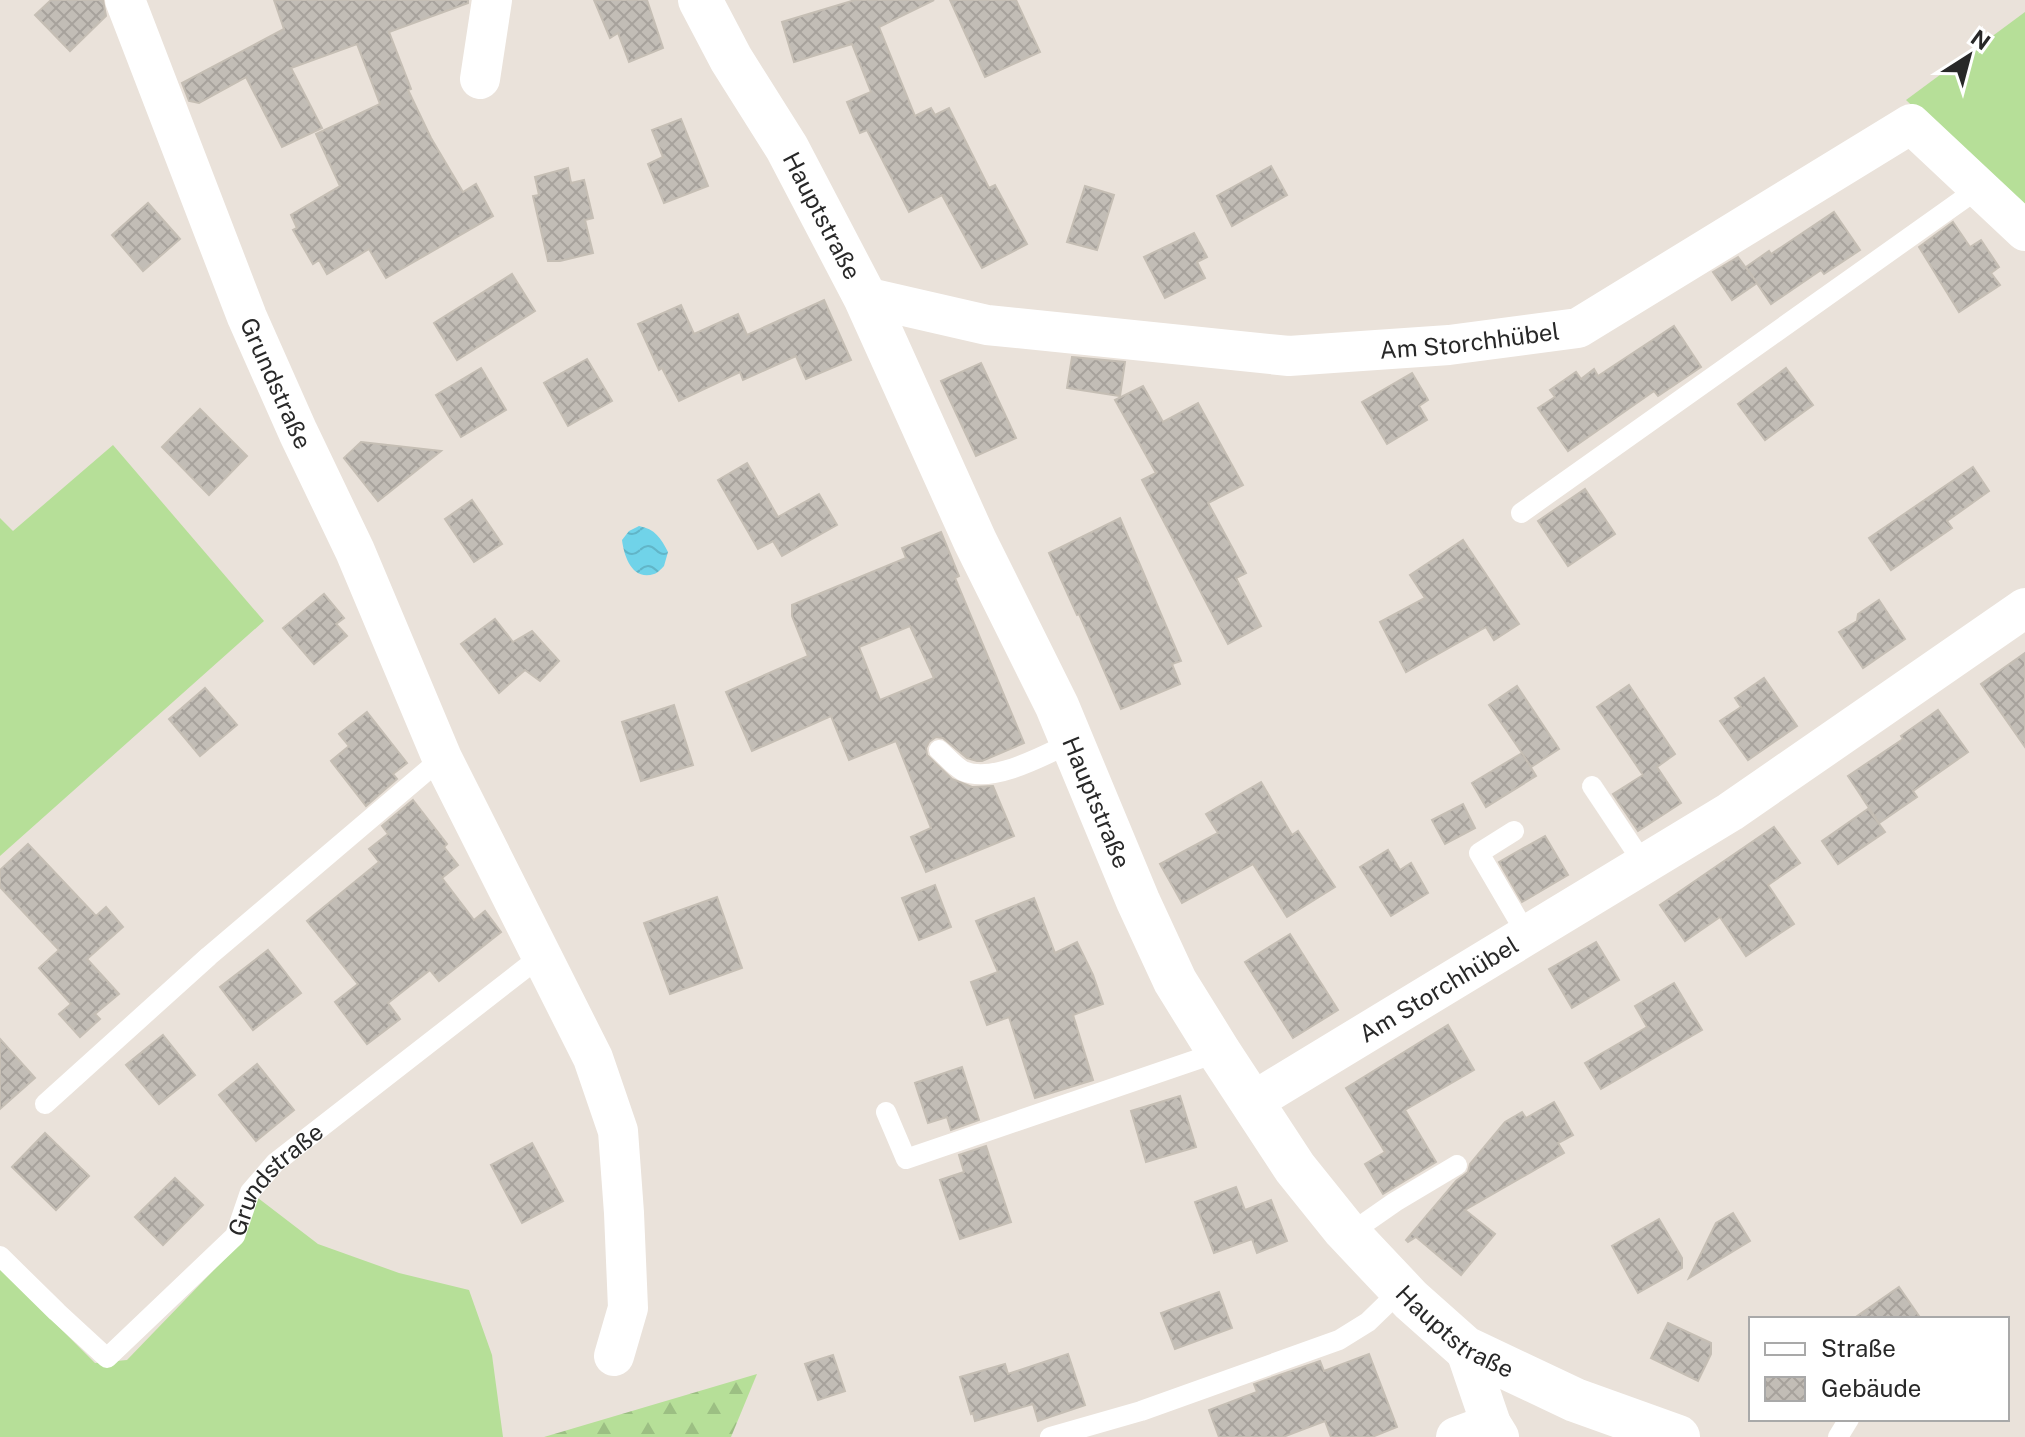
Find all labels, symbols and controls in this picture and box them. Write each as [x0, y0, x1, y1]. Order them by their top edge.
north arrow [1929, 16, 2009, 96]
text: N [1966, 24, 1995, 55]
street label: Hauptstraße [777, 147, 867, 284]
street label: Grundstraße [235, 313, 318, 453]
street label: Am Storchhübel [1379, 317, 1561, 364]
street label: Hauptstraße [1057, 732, 1137, 872]
street label: Am Storchhübel [1354, 930, 1523, 1048]
street label: Grundstraße [222, 1117, 328, 1239]
street label: Hauptstraße [1390, 1279, 1518, 1383]
legend [1749, 1317, 2009, 1421]
text: Straße [1821, 1334, 1896, 1362]
text: Gebäude [1821, 1374, 1921, 1402]

